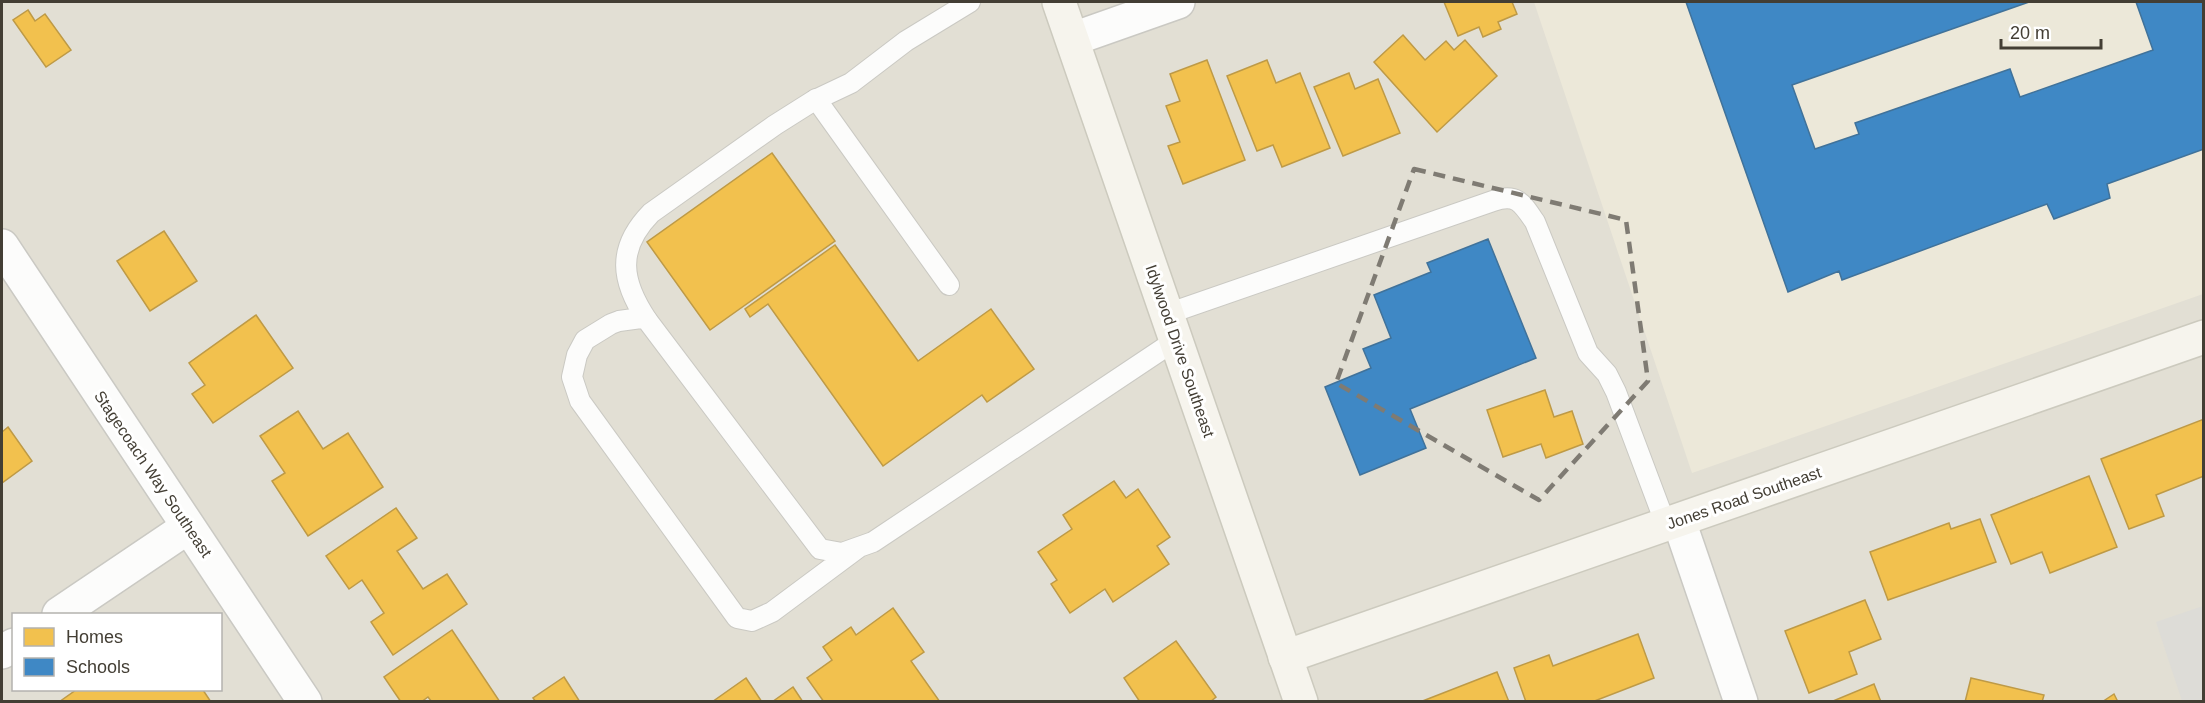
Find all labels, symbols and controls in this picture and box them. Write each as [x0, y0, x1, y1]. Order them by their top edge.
scale bar [2001, 12, 2102, 50]
text: 20 m [2010, 23, 2050, 43]
street label: Idylwood Drive Southeast [1142, 262, 1218, 440]
street label: Stagecoach Way Southeast [91, 388, 215, 561]
street label: Jones Road Southeast [1665, 463, 1824, 532]
legend [12, 613, 222, 691]
text: Homes [66, 627, 123, 647]
text: Schools [66, 657, 130, 677]

